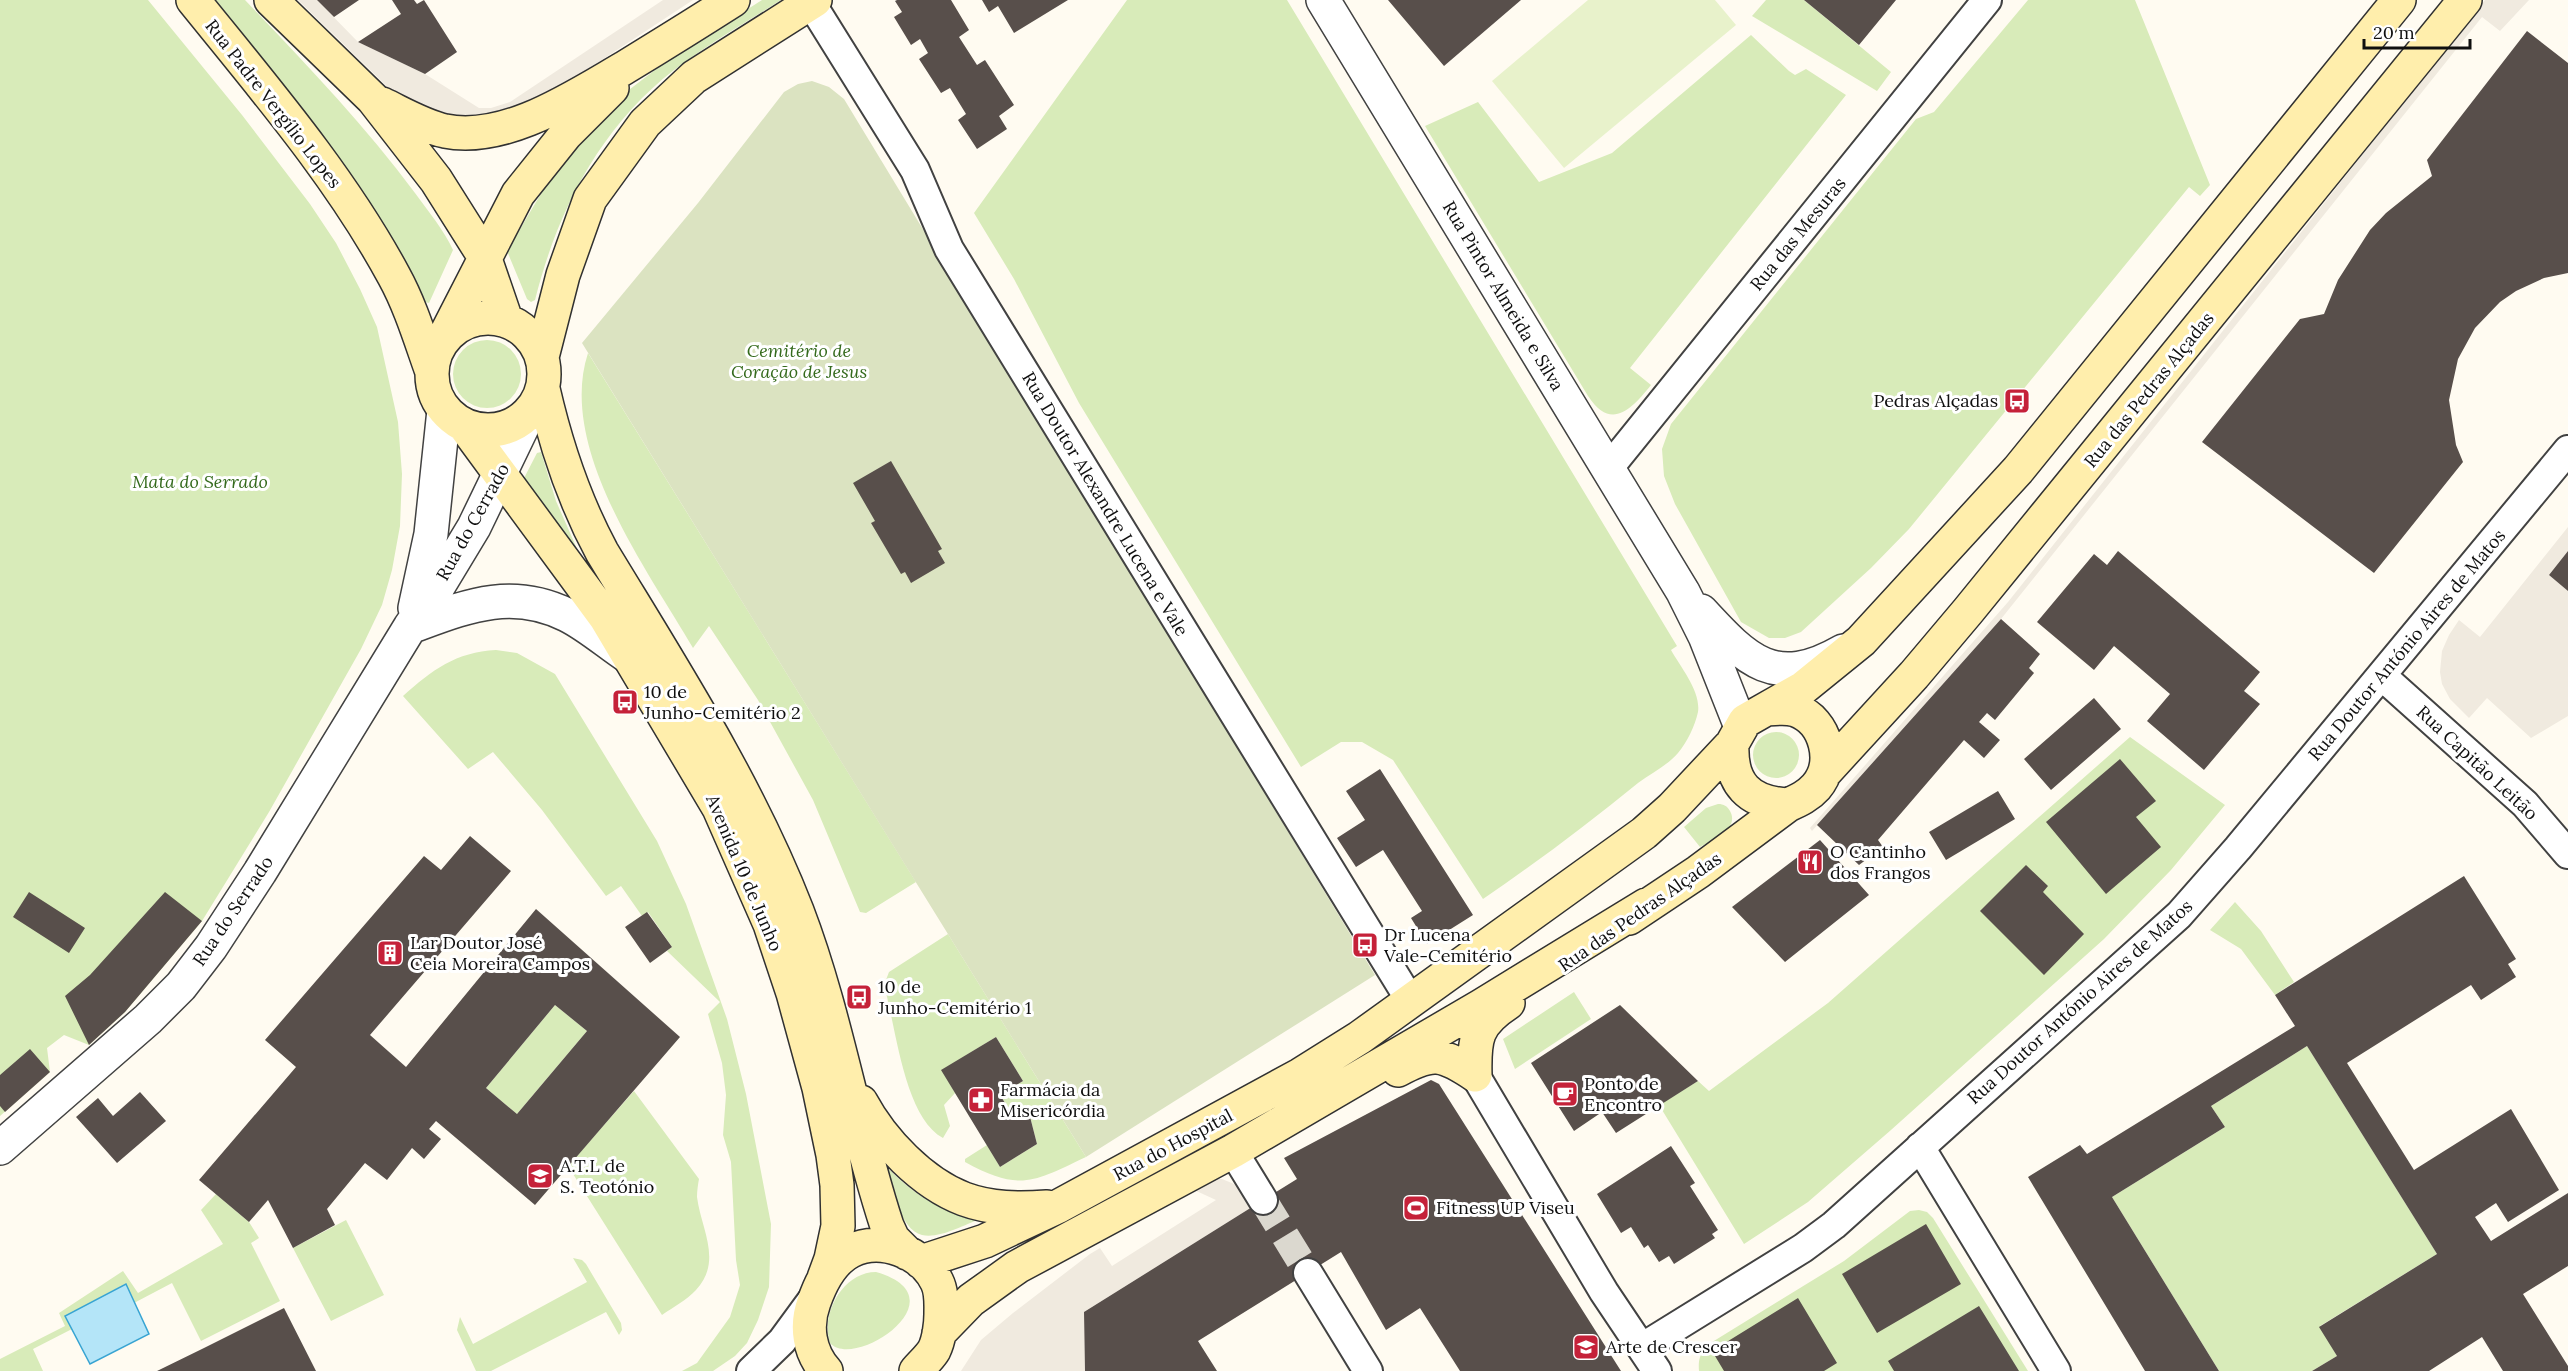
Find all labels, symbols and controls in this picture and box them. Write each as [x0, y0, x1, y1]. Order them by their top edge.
scale bar [2364, 12, 2470, 50]
street label: Rua Padre Vergílio Lopes [200, 15, 346, 193]
text: 20 m [2373, 21, 2415, 44]
street label: Rua das Mesuras [1745, 172, 1851, 295]
street label: Rua Pintor Almeida e Silva [1438, 197, 1569, 395]
street label: Rua das Pedras Alçadas [2079, 307, 2219, 472]
park label: Cemitério de Coração de Jesus [731, 339, 867, 383]
street label: Rua Doutor Alexandre Lucena e Vale [1017, 367, 1194, 640]
bus stop icon: Pedras Alçadas [2002, 386, 2032, 416]
place label: Pedras Alçadas [1873, 389, 1998, 412]
street label: Rua do Cerrado [431, 459, 514, 584]
park label: Mata do Serrado [132, 470, 268, 493]
street label: Rua Doutor António Aires de Matos [2303, 524, 2510, 765]
place label: 10 de Junho-Cemitério 2 [643, 680, 801, 724]
bus stop icon: 10 de Junho-Cemitério 2 [610, 687, 640, 717]
street label: Rua Capitão Leitão [2412, 700, 2543, 825]
street label: Avenida 10 de Junho [701, 790, 788, 955]
place label: O Cantinho dos Frangos [1830, 840, 1931, 884]
street label: Rua das Pedras Alçadas [1554, 847, 1726, 977]
restaurant icon: O Cantinho dos Frangos [1795, 847, 1825, 877]
street label: Rua do Serrado [187, 851, 278, 970]
street label: Rua Doutor António Aires de Matos [1962, 894, 2197, 1109]
place label: Dr Lucena Vale-Cemitério [1383, 923, 1512, 967]
bus stop icon: Dr Lucena Vale-Cemitério [1350, 930, 1380, 960]
place label: Lar Doutor José Ceia Moreira Campos [410, 931, 590, 975]
building icon: Lar Doutor José Ceia Moreira Campos [375, 938, 405, 968]
place label: 10 de Junho-Cemitério 1 [877, 975, 1032, 1019]
bus stop icon: 10 de Junho-Cemitério 1 [844, 982, 874, 1012]
place label: Ponto de Encontro [1584, 1072, 1662, 1116]
place label: Farmácia da Misericórdia [1000, 1078, 1105, 1122]
cafe icon: Ponto de Encontro [1550, 1079, 1580, 1109]
pharmacy icon: Farmácia da Misericórdia [966, 1085, 996, 1115]
street label: Rua do Hospital [1109, 1103, 1236, 1186]
place label: A.T.L de S. Teotónio [559, 1154, 654, 1198]
school or university icon: A.T.L de S. Teotónio [525, 1161, 555, 1191]
sports icon: Fitness UP Viseu [1401, 1193, 1431, 1223]
place label: Fitness UP Viseu [1436, 1196, 1575, 1219]
school or university icon: Arte de Crescer [1571, 1332, 1601, 1362]
place label: Arte de Crescer [1605, 1335, 1737, 1358]

